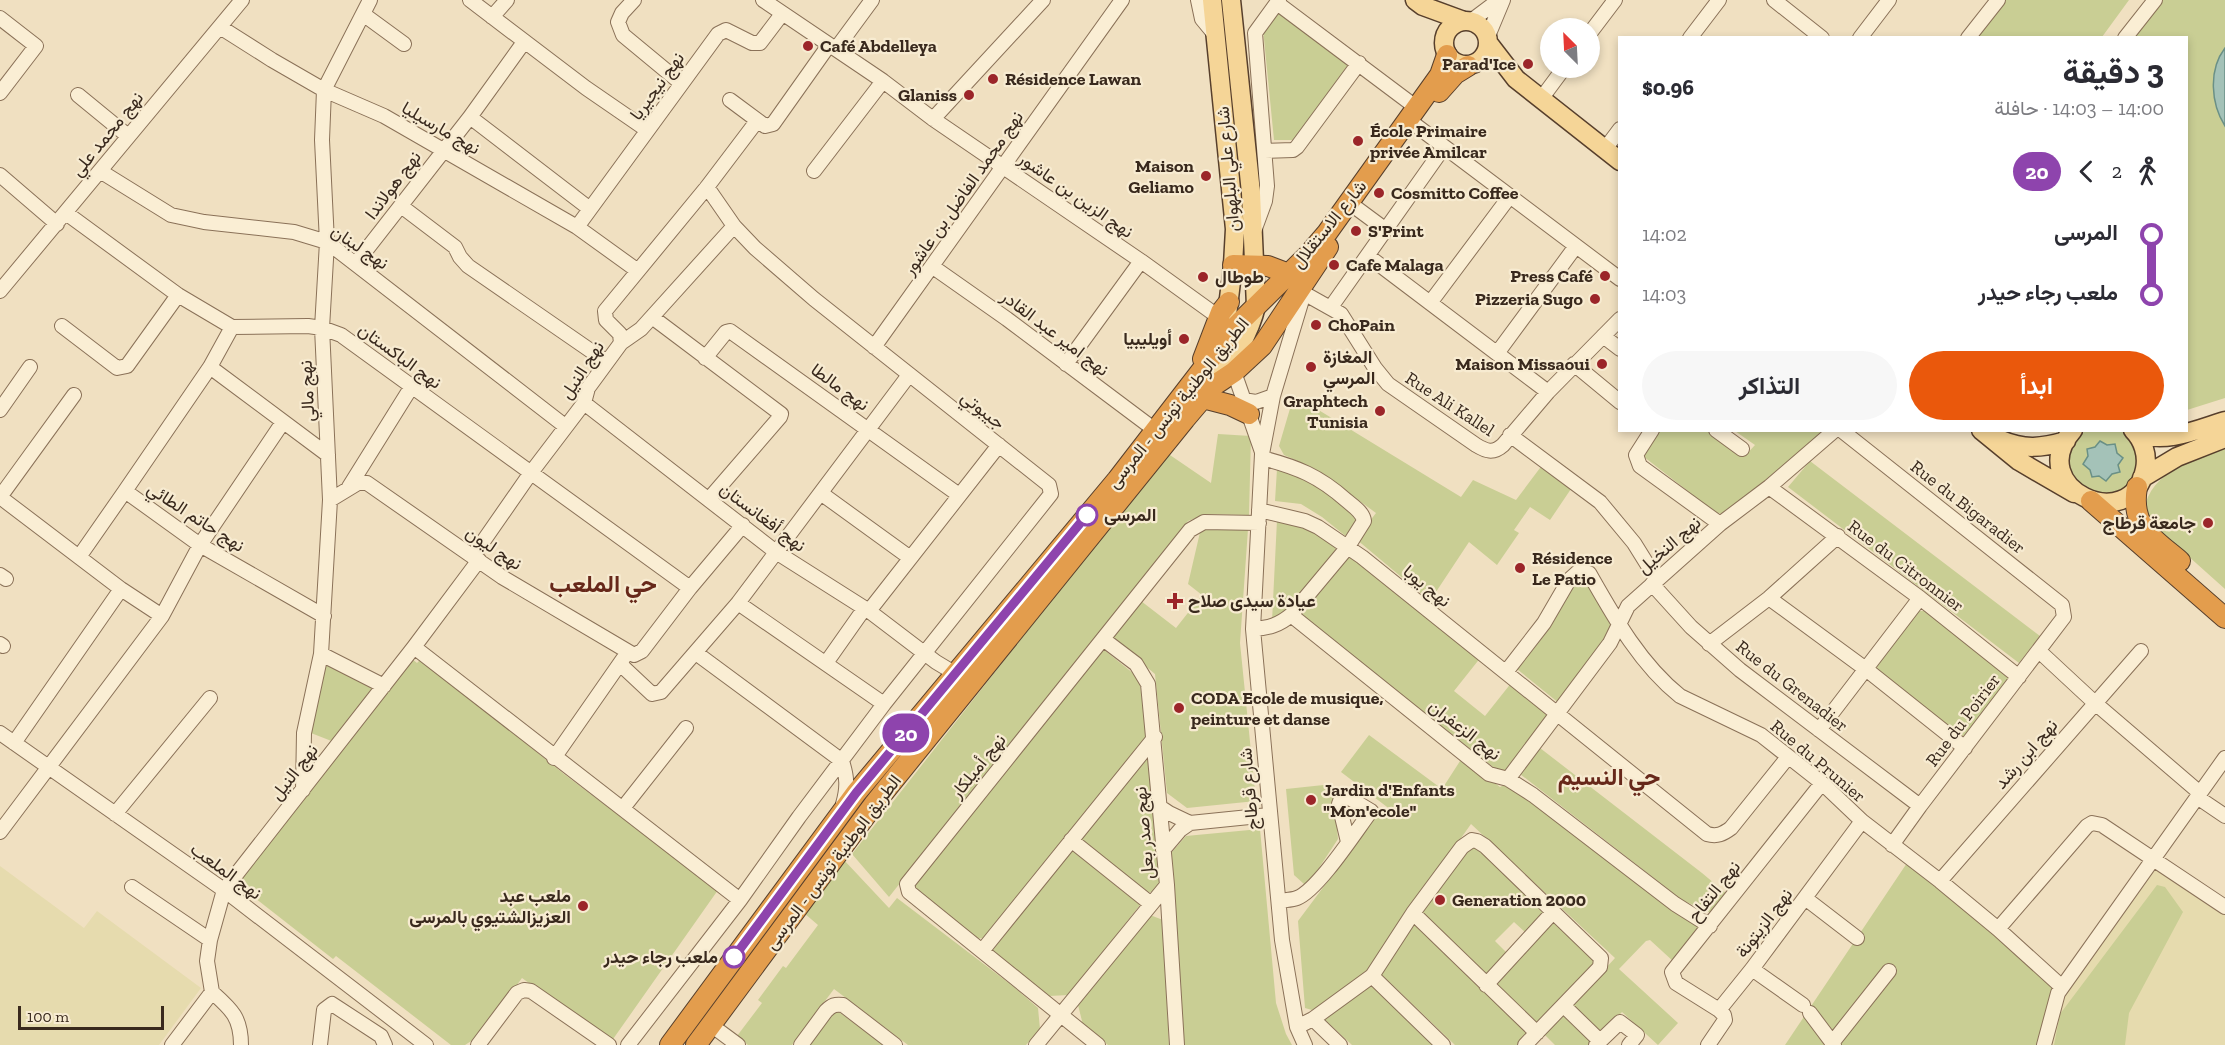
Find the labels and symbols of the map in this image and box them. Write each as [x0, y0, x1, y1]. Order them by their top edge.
north arrow [1540, 18, 1600, 78]
place label: Café Abdelleya [820, 35, 937, 57]
marker: Café Abdelleya [801, 39, 815, 53]
street label: نهج نيجيريا [625, 48, 690, 125]
place label: Parad'Ice [1442, 53, 1516, 75]
marker: Parad'Ice [1521, 57, 1535, 71]
place label: Résidence Lawan [1005, 68, 1141, 90]
marker: Résidence Lawan [986, 72, 1000, 86]
place label: Glaniss [898, 84, 957, 106]
street label: نهج محمد علي [66, 87, 151, 184]
marker: Glaniss [962, 88, 976, 102]
street label: نهج مارسيليا [397, 97, 484, 160]
street label: شارع علي البلهوان [1212, 105, 1248, 233]
street label: نهج محمد الفاضل بن عاشور [897, 107, 1029, 281]
place label: École Primaire privée Amilcar [1370, 120, 1487, 163]
marker: École Primaire privée Amilcar [1351, 134, 1365, 148]
street label: نهج هولاندا [360, 146, 427, 224]
street label: نهج الزين بن عاشور [1013, 147, 1138, 244]
place label: Maison Geliamo [1128, 155, 1195, 198]
marker: Maison Geliamo [1199, 169, 1213, 183]
street label: شارع الاستقلال [1287, 175, 1372, 273]
place label: Cosmitto Coffee [1391, 182, 1519, 204]
marker: Cosmitto Coffee [1372, 186, 1386, 200]
street label: نهج لبنان [326, 220, 393, 275]
place label: S'Print [1368, 220, 1425, 242]
marker: S'Print [1349, 224, 1363, 238]
place label: Cafe Malaga [1346, 254, 1444, 276]
marker: Cafe Malaga [1327, 258, 1341, 272]
place label: Press Café [1510, 265, 1593, 287]
place label: طوطال [1215, 266, 1264, 288]
marker: Press Café [1598, 269, 1612, 283]
marker: طوطال [1196, 270, 1210, 284]
street label: نهج امير عبد القادر [995, 285, 1113, 382]
place label: Pizzeria Sugo [1475, 288, 1584, 310]
marker: Pizzeria Sugo [1588, 292, 1602, 306]
street label: الطريق الوطنية تونس - المرسى [1102, 313, 1254, 493]
place label: ChoPain [1328, 314, 1395, 336]
street label: نهج الباكستان [353, 318, 446, 394]
marker: ChoPain [1309, 318, 1323, 332]
place label: أويليبيا [1123, 328, 1172, 350]
marker: أويليبيا [1177, 332, 1191, 346]
street label: نهج النيل [555, 337, 610, 404]
place label: المغازة المرسي [1323, 346, 1375, 393]
place label: Maison Missaoui [1455, 353, 1591, 375]
marker: Maison Missaoui [1595, 357, 1609, 371]
street label: نهج مالطا [806, 358, 874, 416]
street label: نهج مالي [294, 359, 324, 422]
marker: المغازة المرسي [1304, 360, 1318, 374]
street label: Rue Ali Kallel [1401, 367, 1499, 441]
street label: جيبوتي [954, 386, 1009, 437]
place label: Graphtech Tunisia [1283, 390, 1369, 433]
marker: Graphtech Tunisia [1373, 404, 1387, 418]
street label: Rue du Bigaradier [1906, 455, 2030, 559]
street label: نهج حاتم الطائي [141, 477, 249, 560]
street label: نهج أفغانستان [715, 477, 810, 557]
marker: المرسى [1076, 504, 1098, 526]
place label: المرسى [1104, 504, 1156, 526]
street label: نهج النخيل [1633, 511, 1706, 579]
place label: جامعة قرطاج [2102, 512, 2196, 535]
street label: Rue du Citronnier [1844, 515, 1968, 617]
marker: جامعة قرطاج [2201, 516, 2215, 530]
street label: نهج ليون [461, 521, 526, 576]
place label: Résidence Le Patio [1532, 547, 1613, 590]
street label: نهج يوبا [1398, 560, 1455, 613]
marker: Résidence Le Patio [1513, 561, 1527, 575]
district label: حي الملعب [549, 569, 657, 604]
place label: عيادة سيدى صلاح [1188, 590, 1316, 613]
marker: عيادة سيدى صلاح [1166, 592, 1184, 610]
street label: Rue du Grenadier [1732, 635, 1852, 737]
street label: Rue du Poirier [1921, 669, 2005, 771]
place label: CODA Ecole de musique, peinture et danse [1191, 687, 1384, 730]
street label: نهج الزعفران [1424, 695, 1506, 766]
marker: CODA Ecole de musique, peinture et danse [1172, 701, 1186, 715]
line badge: 20 [879, 714, 933, 752]
street label: نهج ابن رشد [1990, 714, 2063, 794]
street label: Rue du Prunier [1766, 715, 1870, 807]
street label: نهج أميلكار [945, 729, 1011, 804]
street label: نهج النيل [265, 740, 324, 805]
street label: شارع قرطاج [1234, 747, 1265, 831]
district label: حي النسيم [1558, 762, 1660, 797]
street label: الطريق الوطنية تونس - المرسى [760, 770, 906, 954]
place label: Jardin d'Enfants "Mon'ecole" [1323, 779, 1455, 822]
street label: نهج صدر بعل [1129, 786, 1160, 880]
marker: Jardin d'Enfants "Mon'ecole" [1304, 793, 1318, 807]
street label: نهج الملعب [185, 838, 266, 905]
street label: نهج التفاح [1683, 856, 1746, 927]
street label: نهج الزيتونة [1731, 884, 1798, 963]
place label: ملعب عبد العزيزالشتيوي بالمرسى [409, 885, 571, 932]
place label: Generation 2000 [1452, 889, 1586, 911]
marker: Generation 2000 [1433, 893, 1447, 907]
marker: ملعب عبد العزيزالشتيوي بالمرسى [576, 899, 590, 913]
place label: ملعب رجاء حيدر [602, 946, 718, 968]
marker: ملعب رجاء حيدر [723, 946, 745, 968]
scale bar [18, 1003, 164, 1030]

